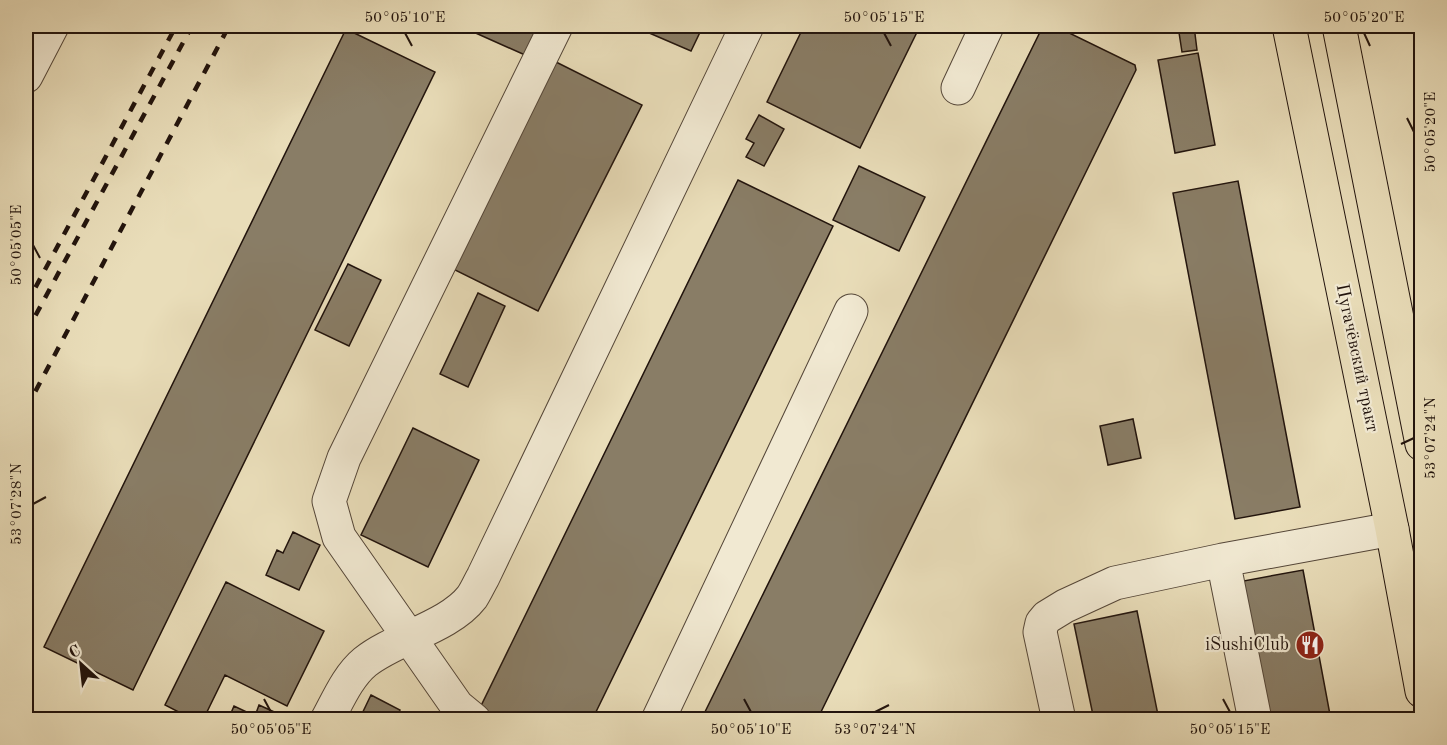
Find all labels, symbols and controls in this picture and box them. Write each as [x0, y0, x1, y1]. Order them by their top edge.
text: 50°05'10"E [365, 11, 445, 26]
text: 50°05'15"E [844, 11, 924, 26]
text: 50°05'20"E [1324, 11, 1404, 26]
text: 50°05'20"E [1424, 92, 1439, 172]
text: 50°05'05"E [10, 205, 25, 285]
street label: Пугачёвский тракт [1332, 282, 1382, 434]
text: 53°07'24"N [1424, 397, 1439, 479]
text: 53°07'28"N [10, 463, 25, 545]
restaurant icon: iSushiClub [1294, 629, 1326, 661]
north arrow [51, 634, 111, 694]
place label: iSushiClub [1205, 636, 1289, 654]
text: С [67, 643, 83, 662]
text: 50°05'05"E [231, 723, 311, 738]
text: 50°05'10"E [711, 723, 791, 738]
text: 53°07'24"N [834, 723, 916, 738]
text: 50°05'15"E [1190, 723, 1270, 738]

